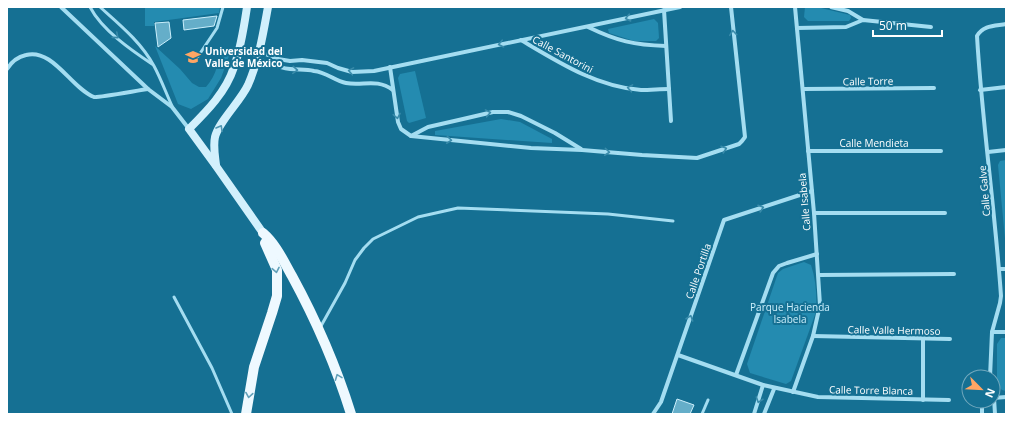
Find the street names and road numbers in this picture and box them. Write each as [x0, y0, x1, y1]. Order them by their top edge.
street label: Calle Santorini [530, 32, 596, 76]
street label: Calle Torre [843, 74, 894, 88]
street label: Calle Mendieta [839, 136, 909, 150]
street label: Calle Galve [975, 165, 993, 217]
street label: Calle Isabela [794, 172, 814, 232]
street label: Calle Portilla [682, 241, 714, 301]
street label: Calle Valle Hermoso [847, 322, 941, 338]
street label: Calle Torre Blanca [829, 382, 913, 398]

